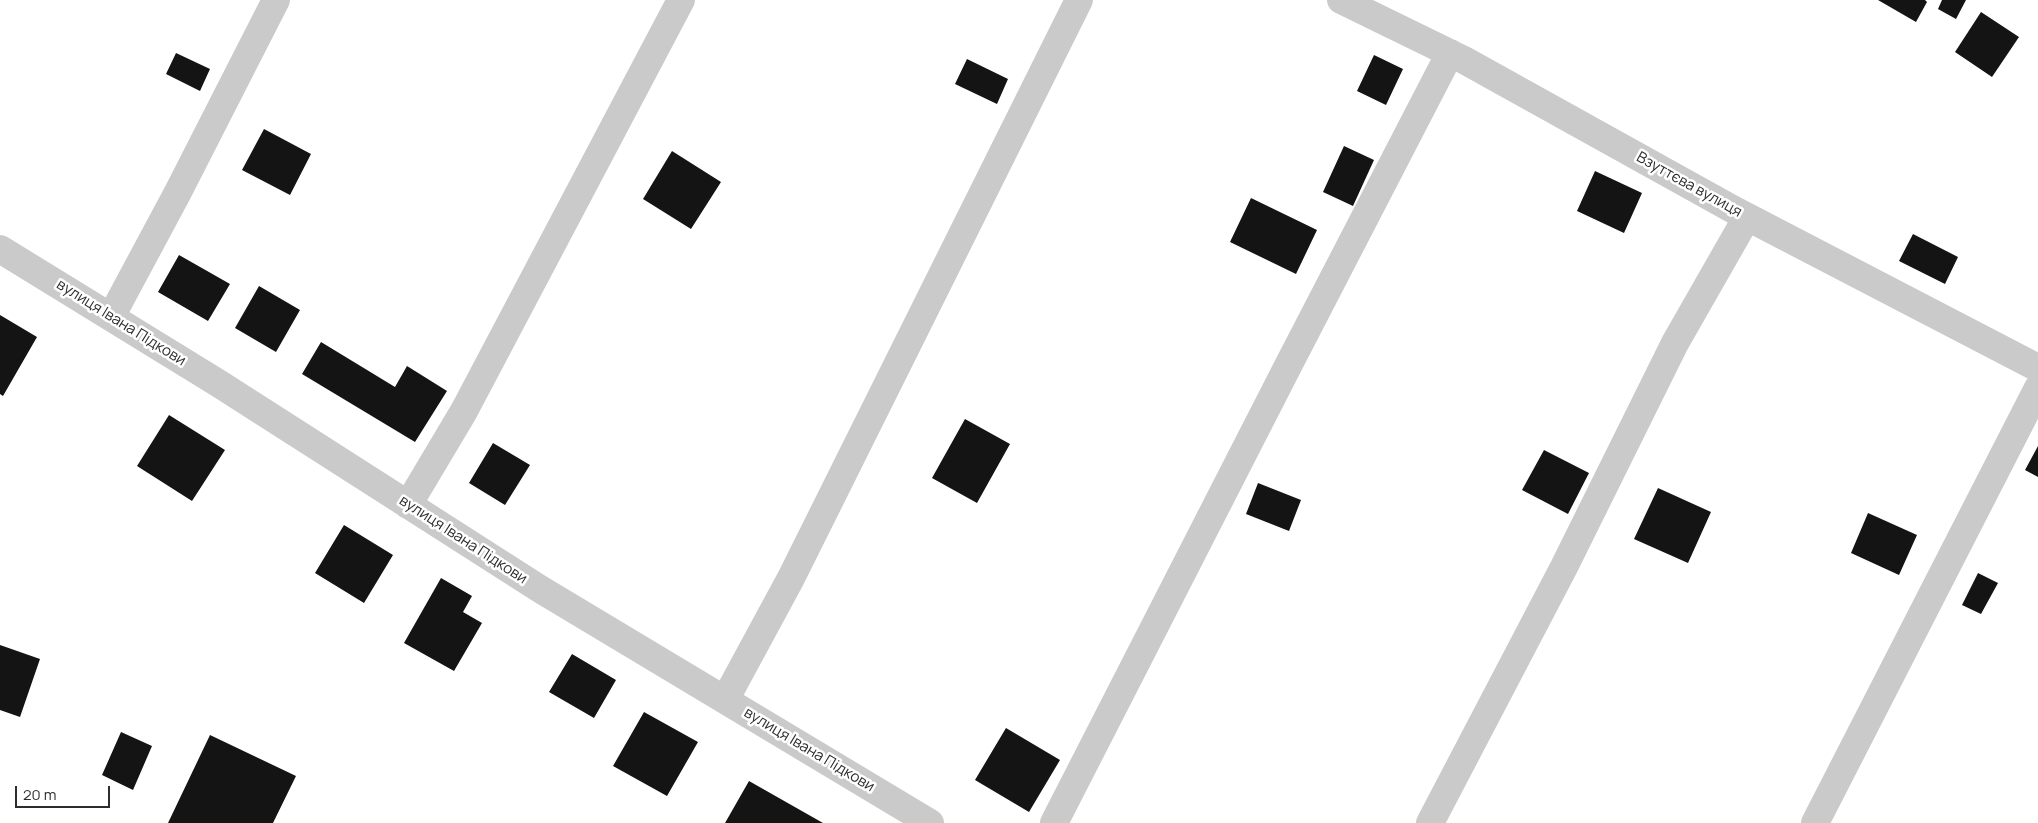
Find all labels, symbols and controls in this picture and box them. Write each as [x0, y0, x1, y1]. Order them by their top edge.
street label: Взуттєва вулиця [1633, 149, 1745, 221]
street label: вулиця Івана Підкови [53, 276, 189, 370]
street label: вулиця Івана Підкови [396, 492, 530, 588]
street label: вулиця Івана Підкови [741, 704, 877, 796]
scale bar [18, 776, 112, 808]
text: 20 m [23, 784, 56, 805]

